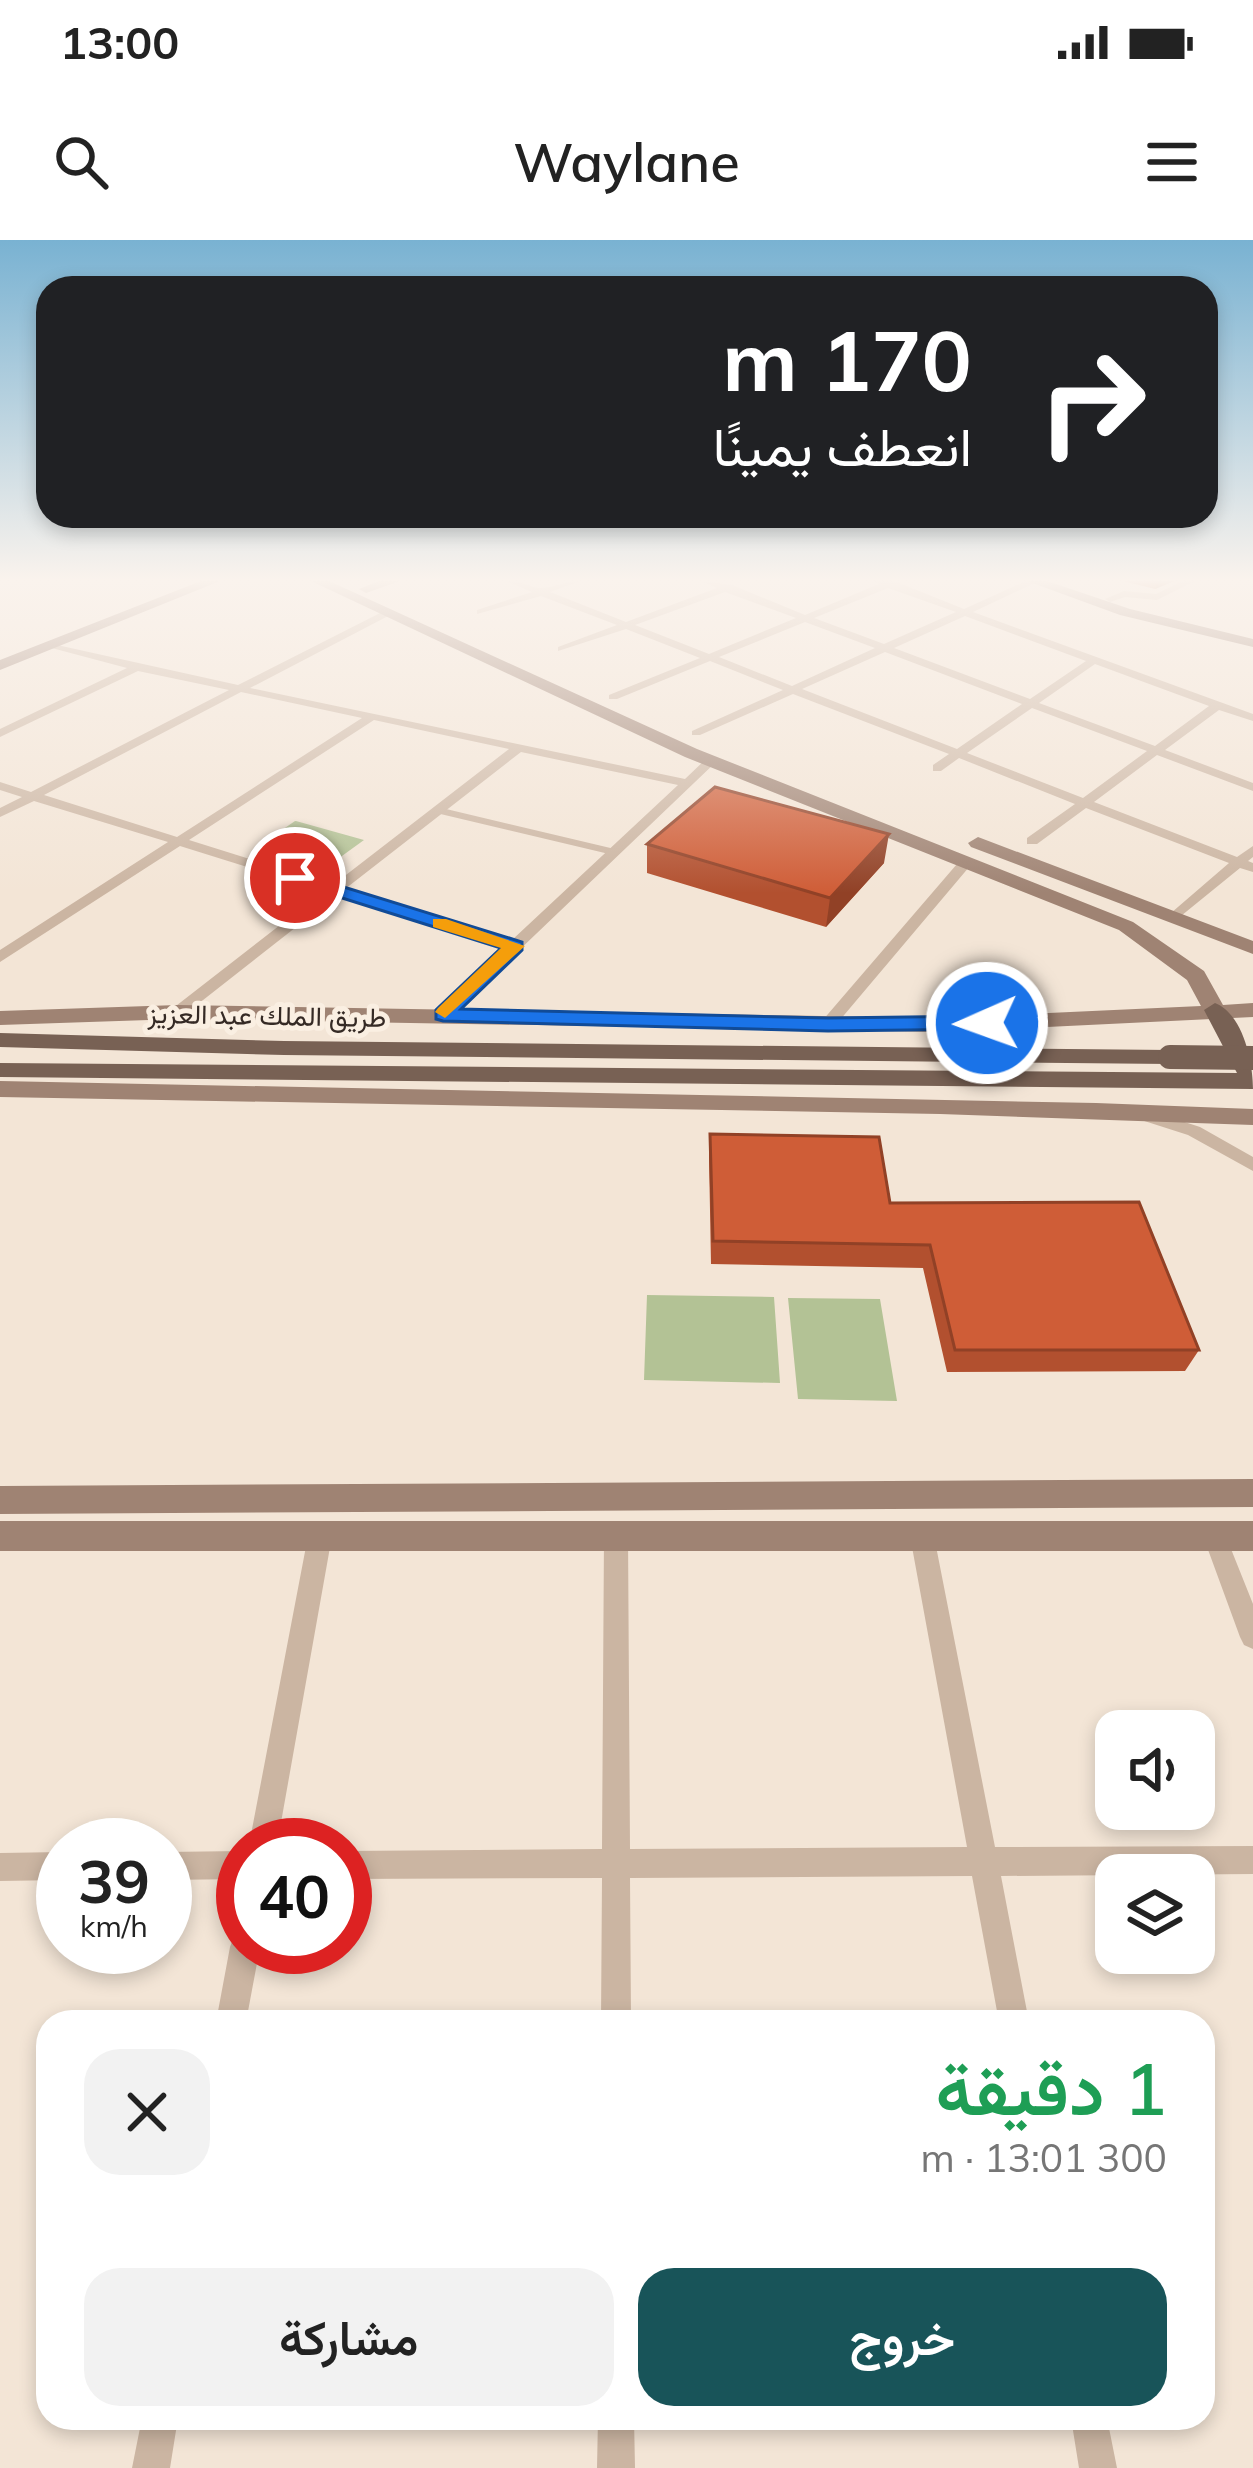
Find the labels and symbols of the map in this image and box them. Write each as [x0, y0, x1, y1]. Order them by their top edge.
pin [244, 827, 346, 929]
position arrow [924, 960, 1050, 1086]
street label: طريق الملك عبد العزيز [146, 996, 387, 1035]
speed limit sign: 40 [216, 1818, 372, 1974]

